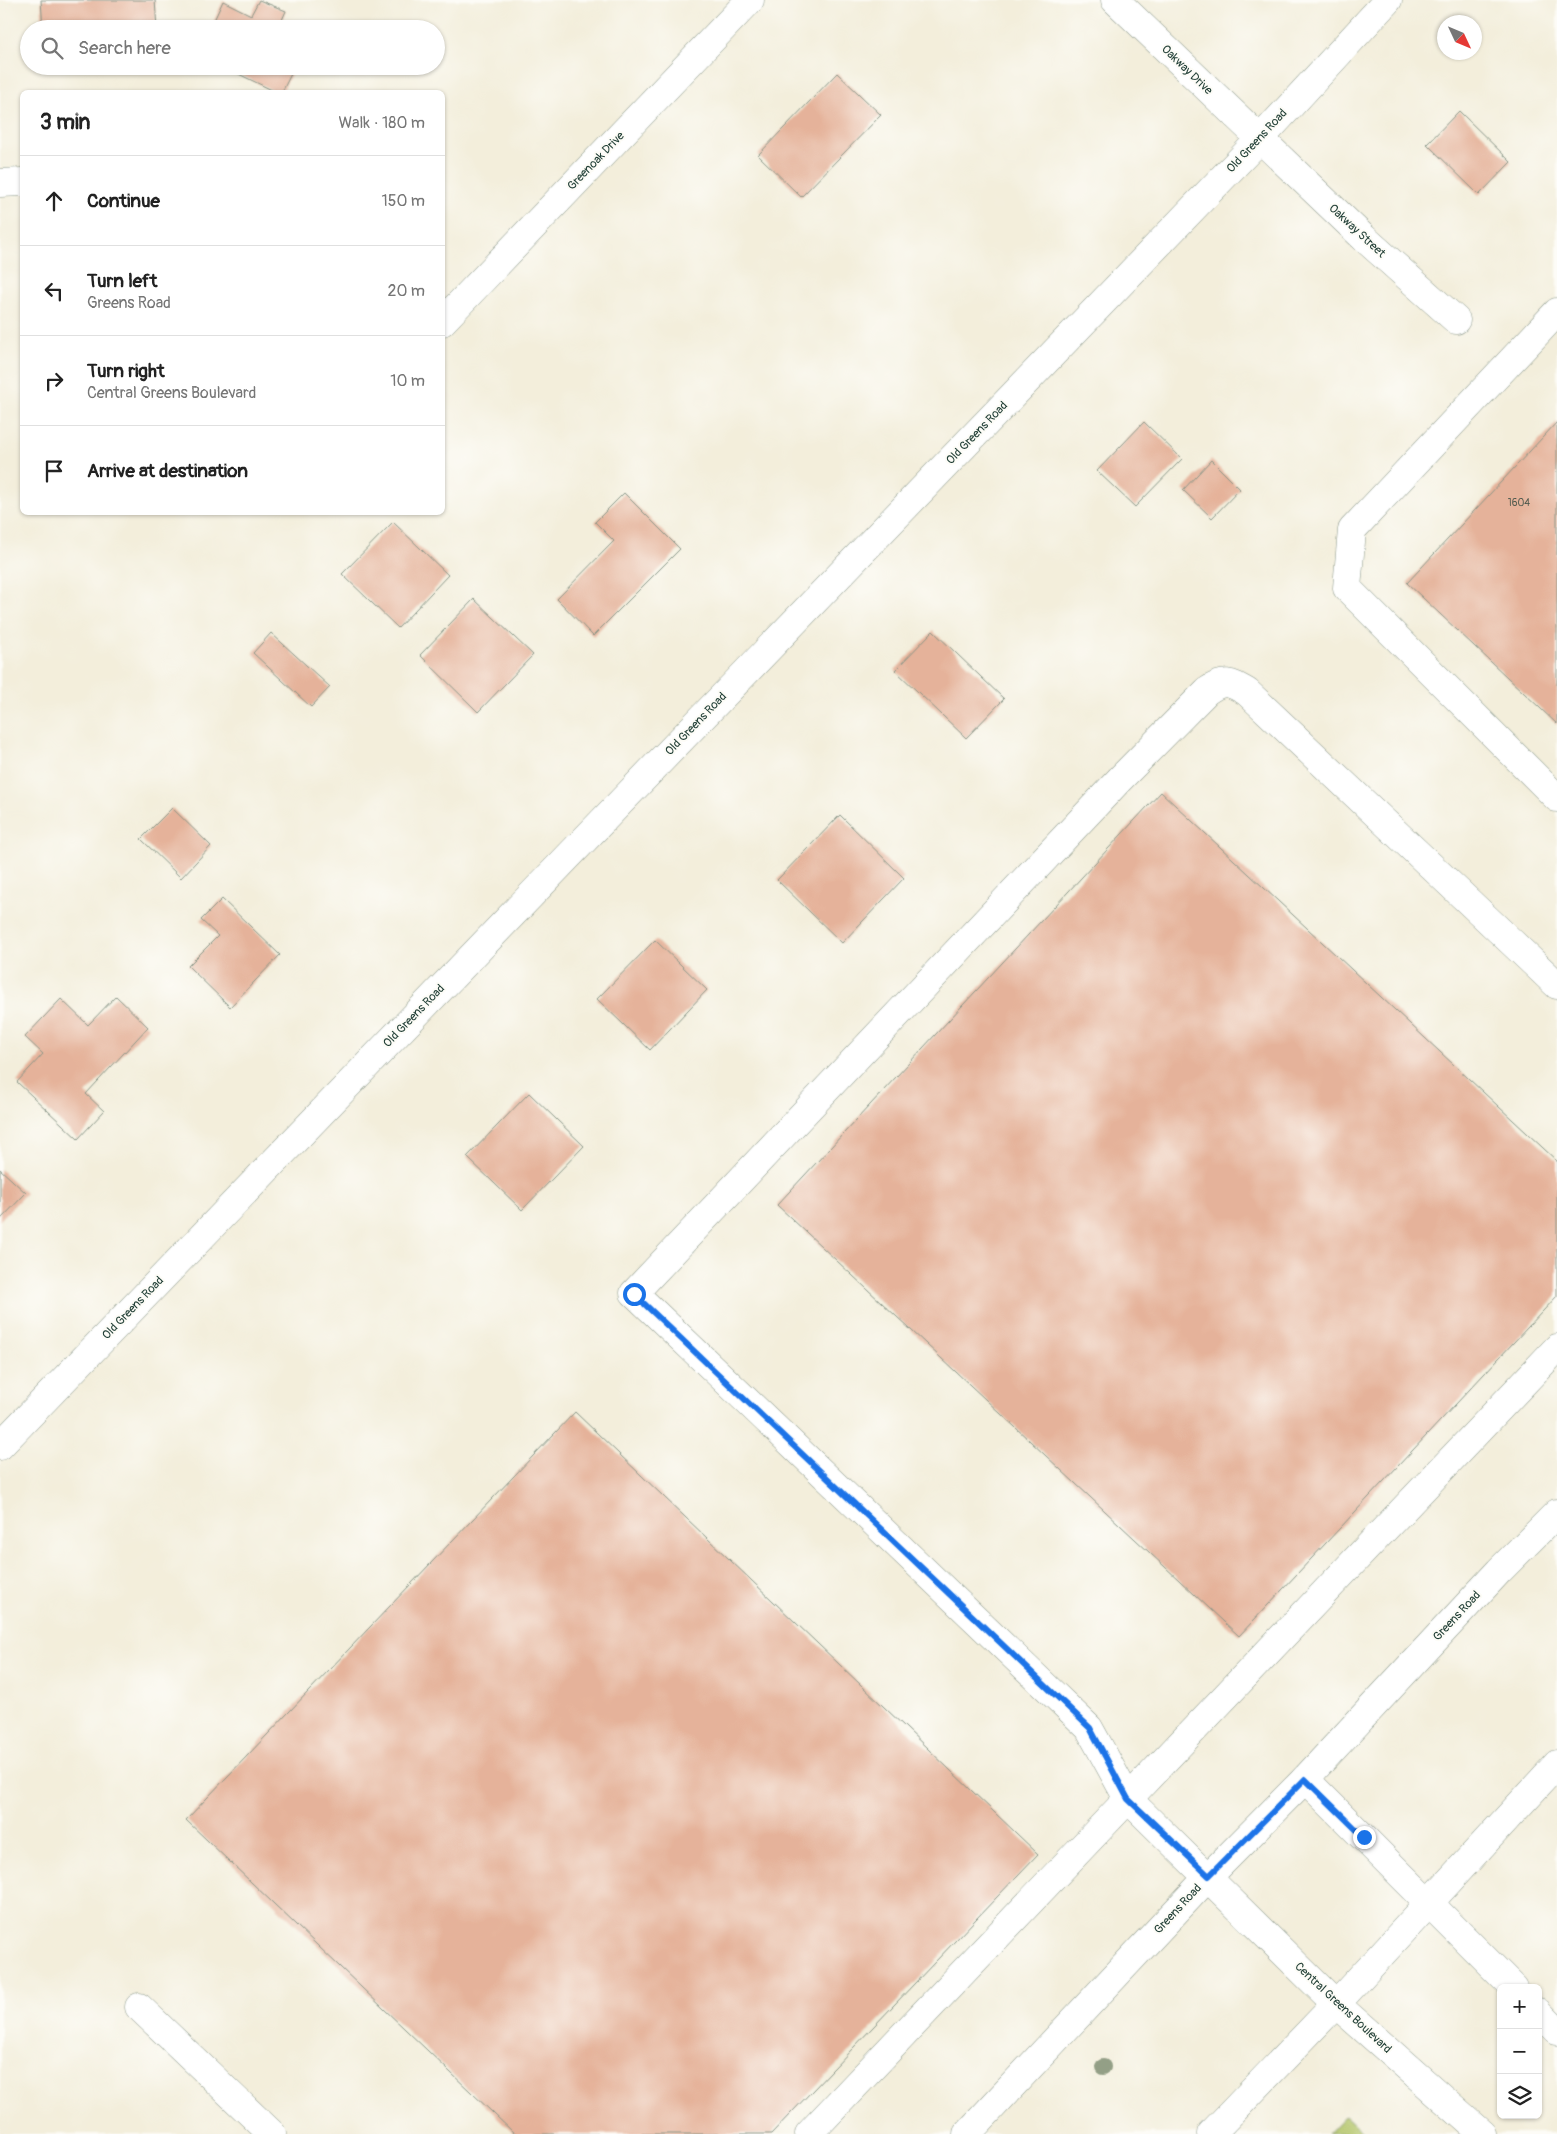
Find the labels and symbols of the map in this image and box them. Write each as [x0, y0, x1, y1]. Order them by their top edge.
north arrow [1437, 15, 1482, 60]
street label: Oakway Drive [1158, 42, 1216, 98]
street label: Old Greens Road [1224, 106, 1290, 176]
street label: Greenoak Drive [564, 128, 628, 194]
street label: Oakway Street [1325, 201, 1389, 261]
street label: Old Greens Road [943, 398, 1011, 468]
house number: 1604 [1508, 497, 1530, 509]
street label: Old Greens Road [662, 689, 730, 759]
street label: Old Greens Road [380, 981, 448, 1051]
street label: Old Greens Road [99, 1273, 167, 1343]
route start [623, 1283, 646, 1306]
street label: Greens Road [1430, 1588, 1484, 1644]
route end [1353, 1826, 1376, 1849]
street label: Greens Road [1151, 1881, 1205, 1937]
street label: Central Greens Boulevard [1291, 1959, 1395, 2057]

